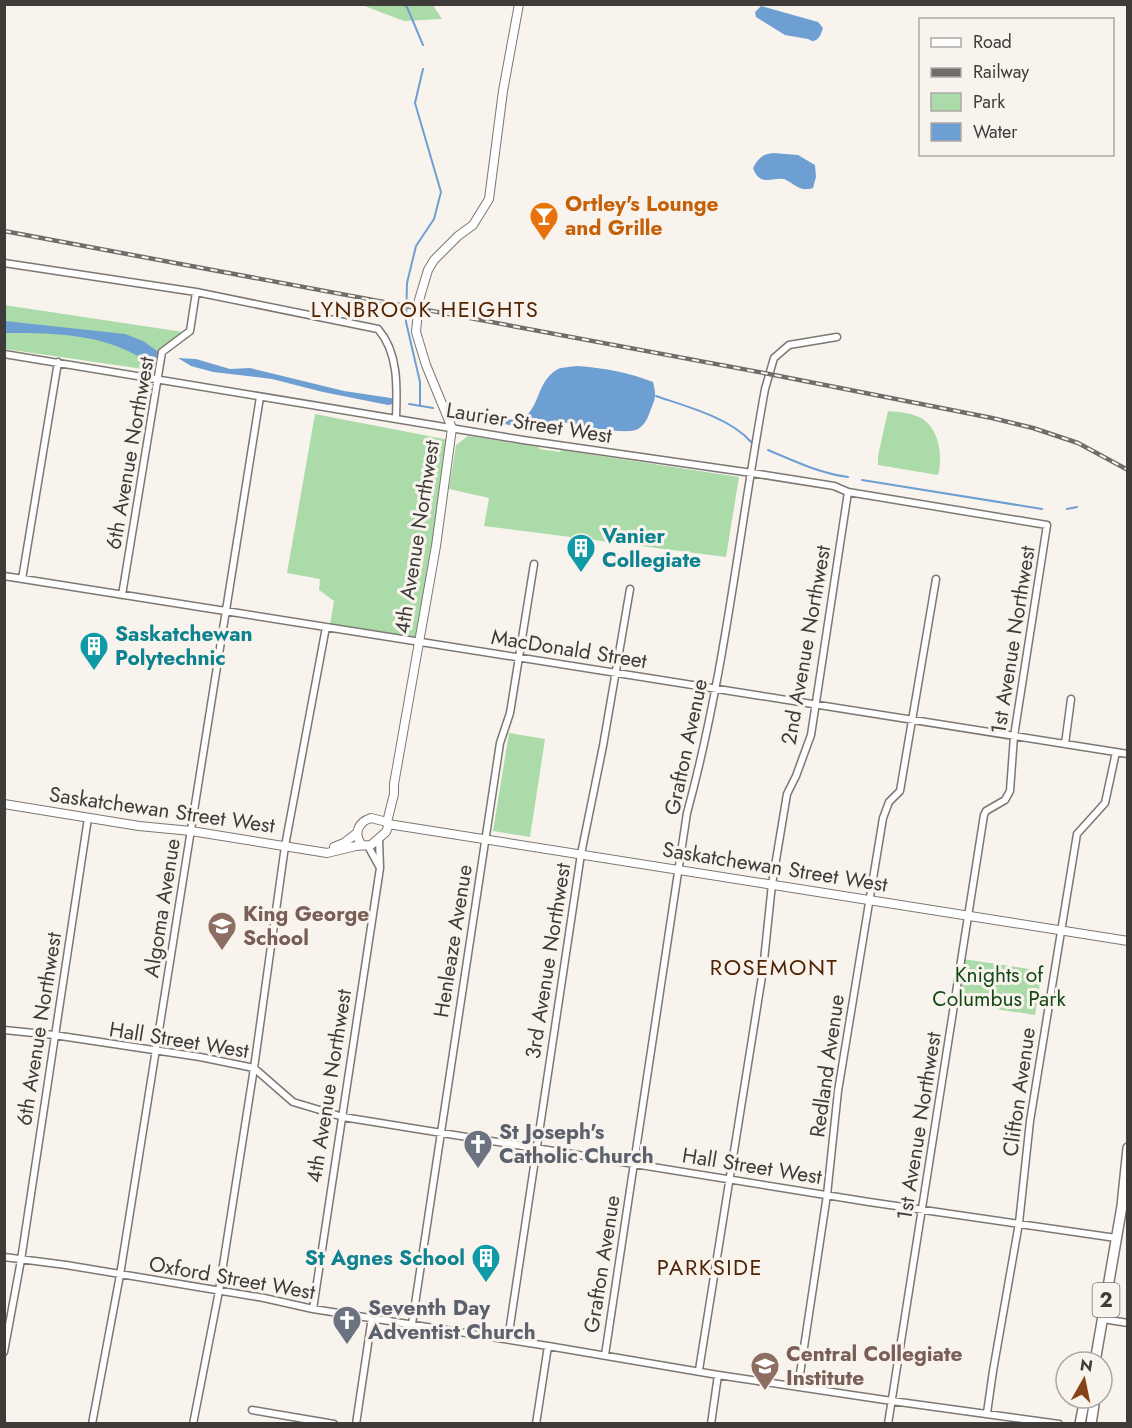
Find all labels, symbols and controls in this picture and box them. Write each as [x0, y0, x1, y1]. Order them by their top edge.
legend [919, 18, 1114, 156]
text: Road [973, 29, 1012, 55]
text: Railway [973, 59, 1029, 85]
text: Park [973, 89, 1005, 115]
text: Water [973, 119, 1018, 145]
place label: Ortley's Lounge and Grille [565, 189, 719, 243]
bar icon: Ortley's Lounge and Grille [528, 200, 560, 242]
district label: LYNBROOK HEIGHTS [311, 293, 539, 325]
street label: 6th Avenue Northwest [98, 354, 162, 552]
street label: Laurier Street West [444, 395, 614, 451]
street label: 4th Avenue Northwest [387, 438, 447, 636]
place label: Vanier Collegiate [601, 521, 701, 575]
building icon: Vanier Collegiate [565, 532, 597, 574]
street label: 2nd Avenue Northwest [774, 543, 838, 747]
street label: 1st Avenue Northwest [983, 544, 1043, 736]
place label: Saskatchewan Polytechnic [115, 619, 253, 673]
street label: MacDonald Street [489, 622, 649, 676]
building icon: Saskatchewan Polytechnic [78, 630, 110, 672]
street label: Grafton Avenue [657, 676, 715, 818]
street label: Saskatchewan Street West [47, 779, 277, 841]
street label: Saskatchewan Street West [660, 834, 890, 900]
street label: Algoma Avenue [136, 836, 188, 980]
street label: 3rd Avenue Northwest [518, 861, 578, 1061]
street label: Henleaze Avenue [426, 862, 480, 1020]
place label: King George School [243, 899, 369, 953]
school or university icon: King George School [206, 910, 238, 952]
street label: 6th Avenue Northwest [9, 930, 69, 1128]
district label: ROSEMONT [710, 951, 838, 983]
park label: Knights of Columbus Park [932, 960, 1066, 1014]
street label: 4th Avenue Northwest [299, 987, 359, 1185]
street label: Redland Avenue [802, 992, 852, 1139]
street label: Hall Street West [107, 1014, 251, 1066]
street label: Clifton Avenue [995, 1025, 1043, 1158]
street label: 1st Avenue Northwest [889, 1030, 949, 1222]
place label: St Joseph's Catholic Church [499, 1117, 654, 1171]
church icon: St Joseph's Catholic Church [462, 1128, 494, 1170]
street label: Hall Street West [680, 1140, 824, 1192]
street label: Grafton Avenue [576, 1193, 628, 1335]
building icon: St Agnes School [470, 1242, 502, 1284]
place label: St Agnes School [305, 1243, 465, 1273]
street label: Oxford Street West [147, 1249, 317, 1307]
district label: PARKSIDE [657, 1251, 763, 1283]
road number: 2 [1092, 1283, 1120, 1317]
place label: Seventh Day Adventist Church [367, 1293, 536, 1347]
church icon: Seventh Day Adventist Church [331, 1304, 363, 1346]
place label: Central Collegiate Institute [786, 1339, 963, 1393]
school or university icon: Central Collegiate Institute [749, 1350, 781, 1392]
north arrow [1054, 1350, 1114, 1410]
text: N [1078, 1353, 1094, 1378]

